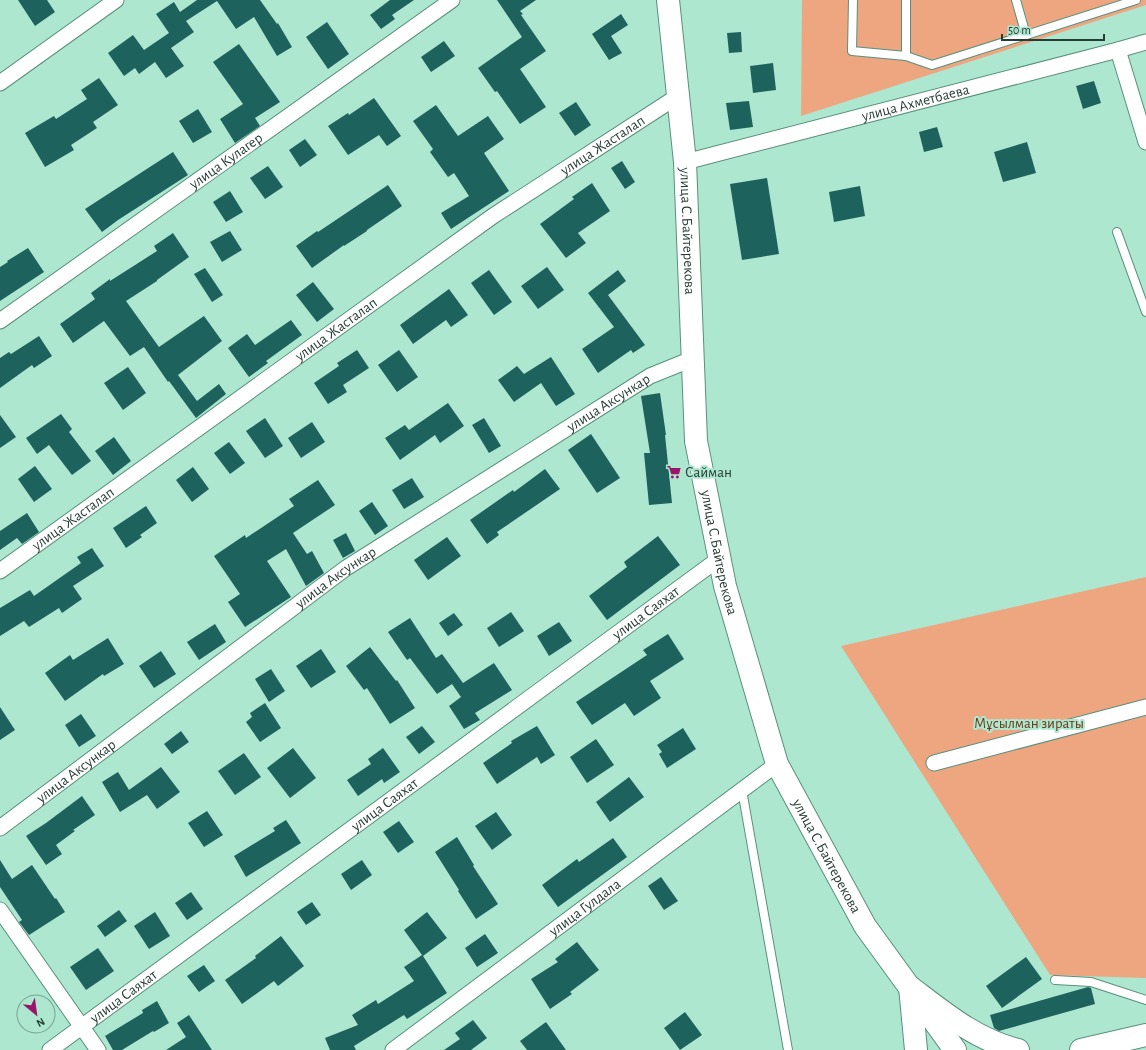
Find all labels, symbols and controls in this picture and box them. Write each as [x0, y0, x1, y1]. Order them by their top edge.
scale bar [1002, 16, 1104, 42]
text: 50 m [1008, 24, 1031, 36]
street label: улица Ахметбаева [859, 82, 971, 124]
street label: улица Жасталап [557, 113, 648, 179]
street label: улица Кулагер [186, 130, 266, 193]
street label: улица С.Байтерекова [677, 166, 697, 295]
street label: улица Жасталап [292, 295, 380, 365]
street label: улица Аксункар [564, 371, 653, 435]
supermarket icon: Сайман [666, 464, 682, 480]
place label: Сайман [685, 465, 732, 480]
street label: улица Жасталап [29, 484, 117, 554]
street label: улица С.Байтерекова [698, 488, 740, 617]
street label: улица Аксункар [292, 544, 379, 612]
street label: улица Саяхат [609, 583, 683, 643]
park label: Мұсылман зираты [974, 716, 1084, 731]
street label: улица Аксункар [33, 737, 119, 806]
street label: улица Саяхат [348, 775, 421, 835]
street label: улица С.Байтерекова [789, 796, 864, 916]
street label: улица Гулдала [546, 876, 624, 940]
street label: улица Саяхат [87, 967, 160, 1027]
north arrow [16, 994, 56, 1034]
text: N [35, 1016, 47, 1029]

